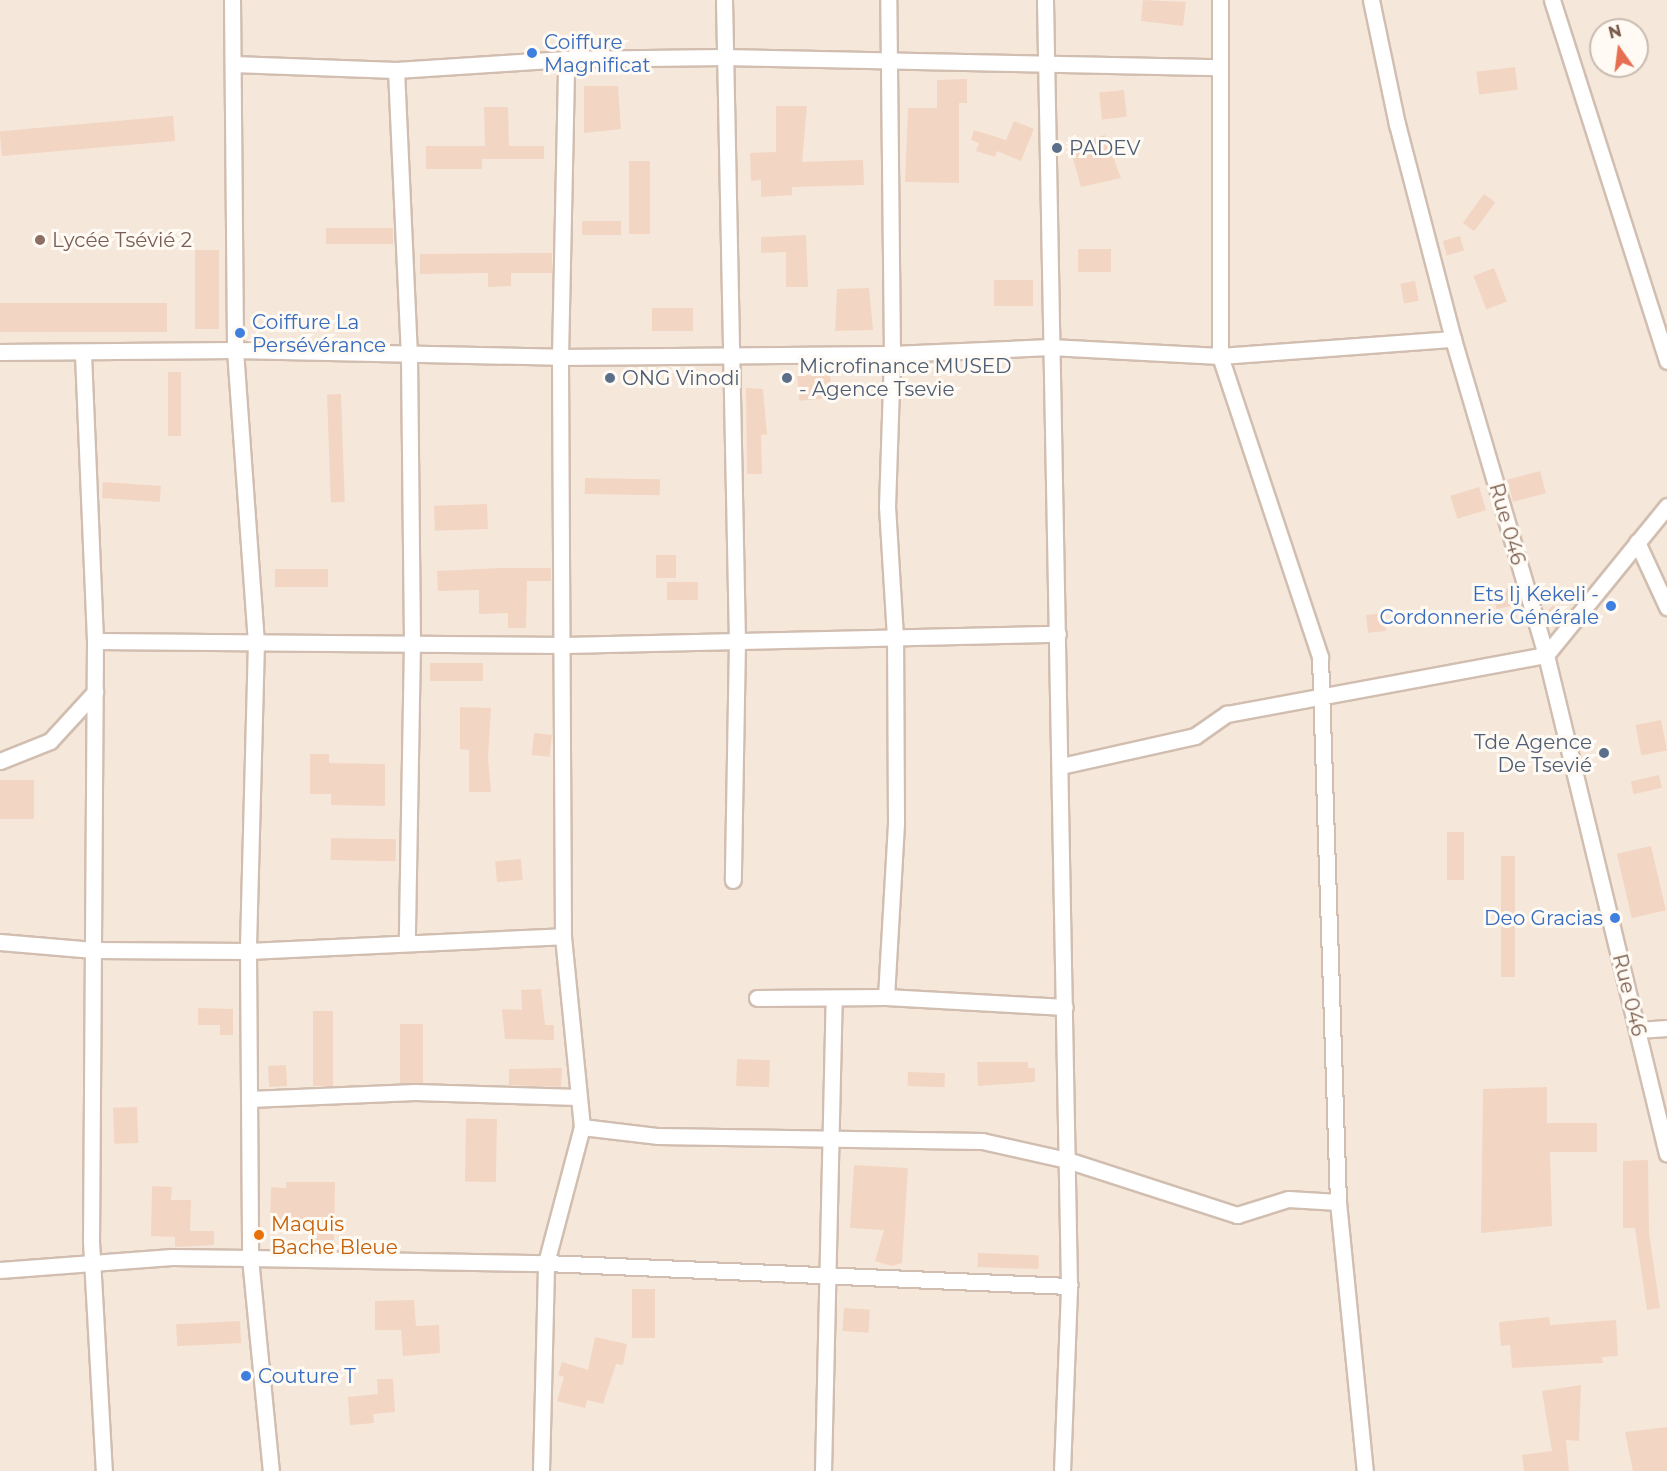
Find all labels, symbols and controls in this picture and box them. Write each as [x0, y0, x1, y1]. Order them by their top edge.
north arrow [1589, 18, 1649, 78]
text: N [1606, 21, 1624, 43]
place label: Coiffure Magnificat [544, 30, 651, 77]
marker: Coiffure Magnificat [525, 46, 539, 60]
place label: PADEV [1069, 136, 1140, 160]
marker: PADEV [1050, 141, 1064, 155]
place label: Lycée Tsévié 2 [52, 228, 192, 252]
marker: Lycée Tsévié 2 [33, 233, 47, 247]
place label: Coiffure La Persévérance [252, 310, 386, 357]
marker: Coiffure La Persévérance [233, 326, 247, 340]
place label: Microfinance MUSED - Agence Tsevie [799, 354, 1012, 401]
place label: ONG Vinodi [622, 366, 740, 390]
marker: ONG Vinodi [603, 371, 617, 385]
marker: Microfinance MUSED - Agence Tsevie [780, 371, 794, 385]
street label: Rue 046 [1484, 480, 1530, 568]
place label: Ets Ij Kekeli - Cordonnerie Générale [1380, 582, 1599, 629]
marker: Ets Ij Kekeli - Cordonnerie Générale [1604, 599, 1618, 613]
place label: Tde Agence De Tsevié [1474, 730, 1592, 777]
marker: Tde Agence De Tsevié [1597, 746, 1611, 760]
place label: Deo Gracias [1484, 906, 1603, 930]
marker: Deo Gracias [1608, 911, 1622, 925]
street label: Rue 046 [1607, 951, 1651, 1039]
place label: Maquis Bache Bleue [271, 1212, 398, 1259]
marker: Maquis Bache Bleue [252, 1228, 266, 1242]
place label: Couture T [258, 1364, 356, 1388]
marker: Couture T [239, 1369, 253, 1383]

